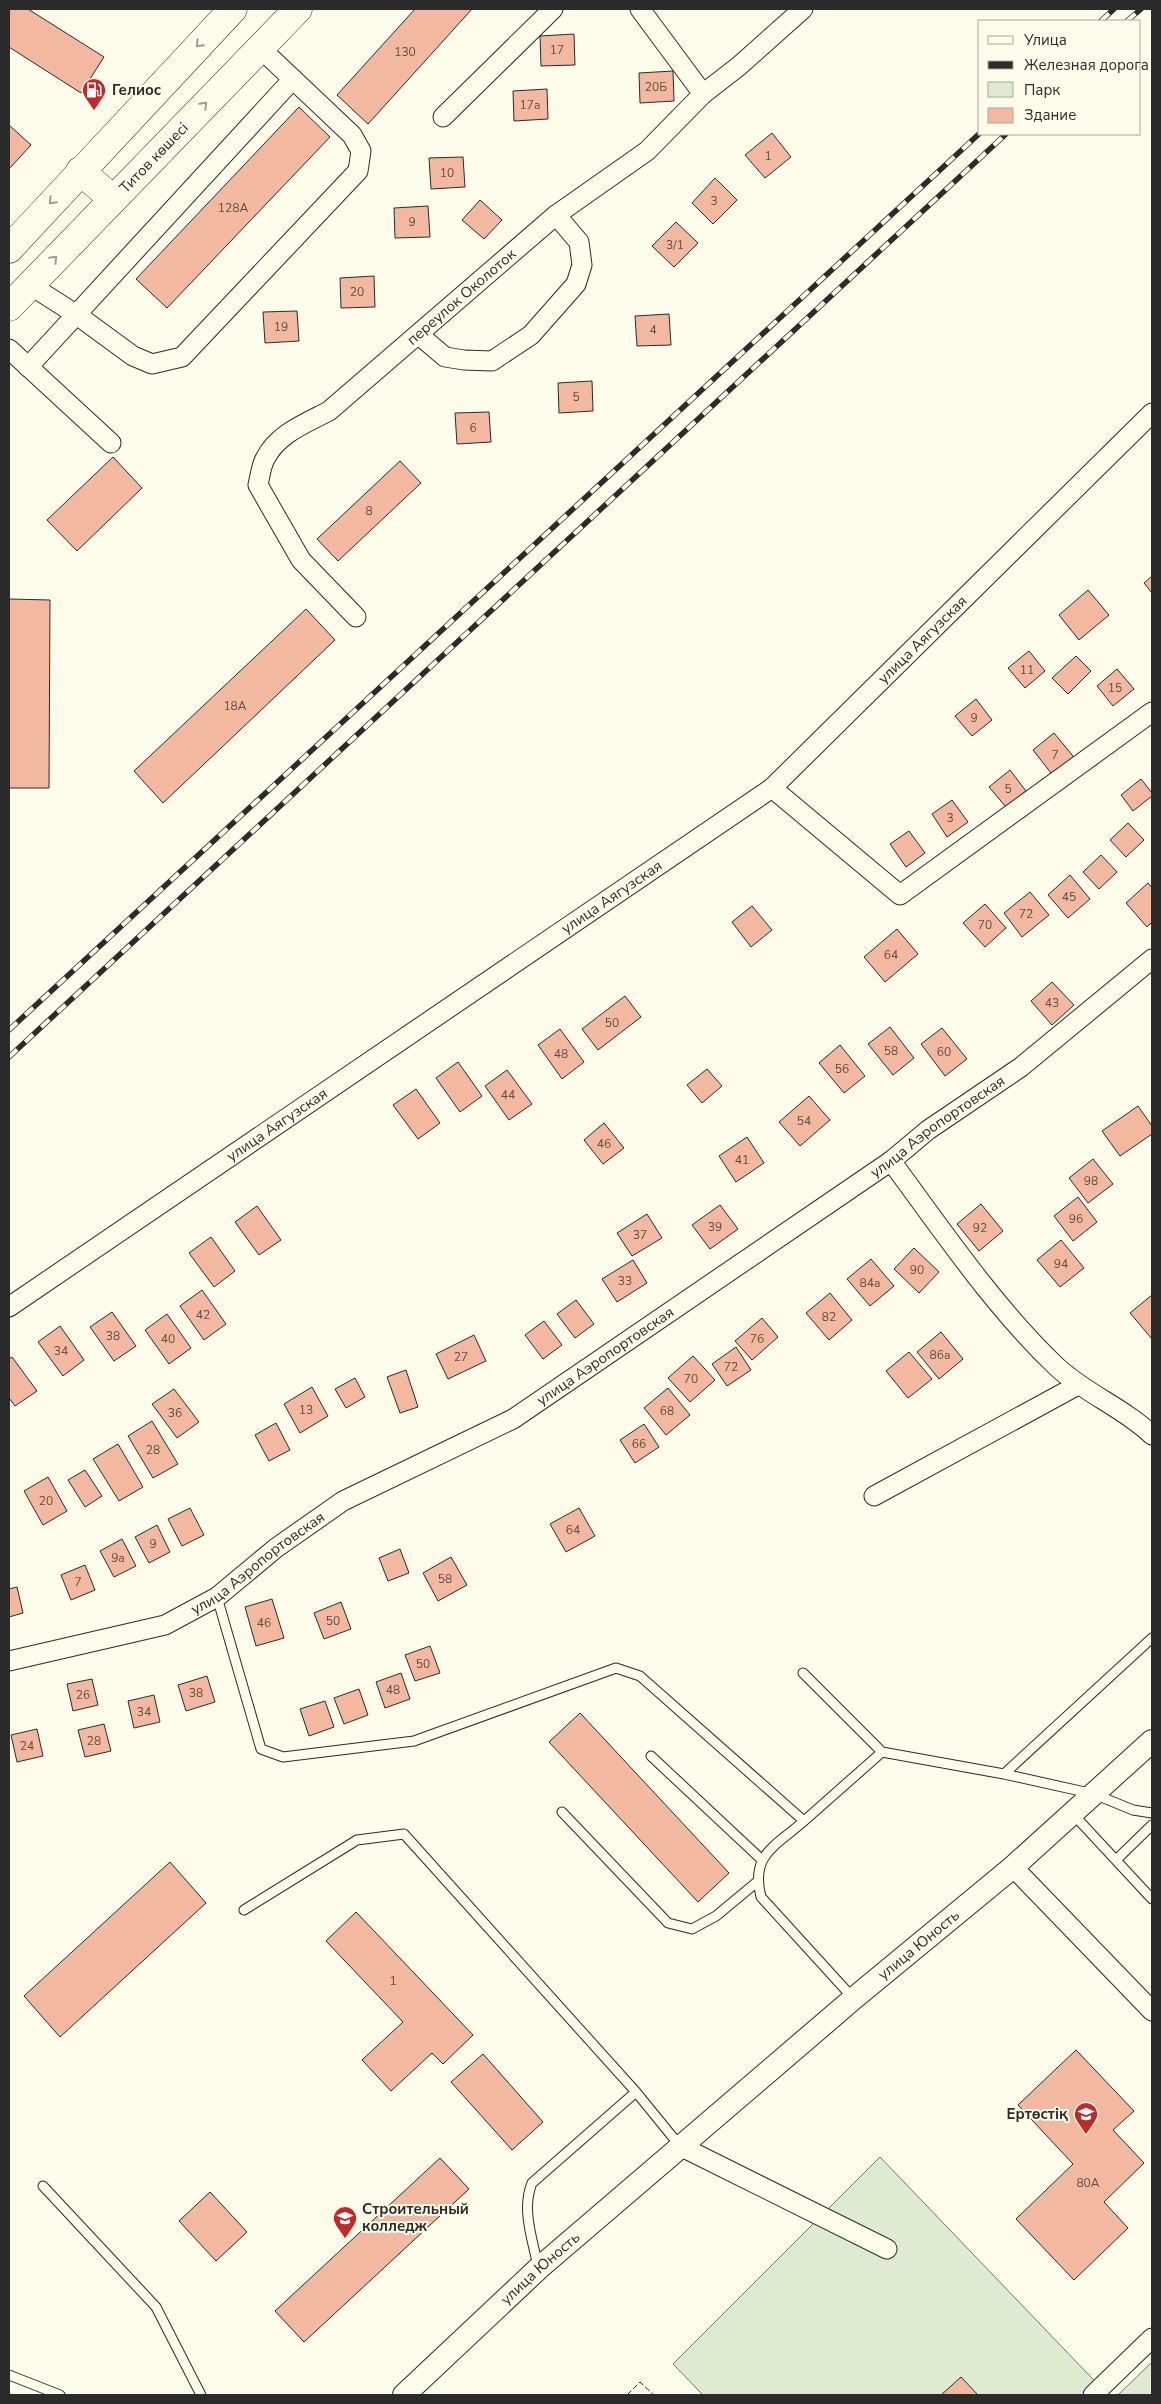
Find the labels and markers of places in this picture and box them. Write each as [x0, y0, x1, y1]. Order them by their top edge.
fuel station icon: Гелиос [81, 77, 107, 111]
place label: Гелиос [112, 80, 161, 100]
school or university icon: Ертөстіқ [1073, 2101, 1099, 2135]
place label: Ертөстіқ [1006, 2104, 1068, 2124]
place label: Строительный колледж [362, 2199, 469, 2236]
school or university icon: Строительный колледж [332, 2205, 358, 2239]

